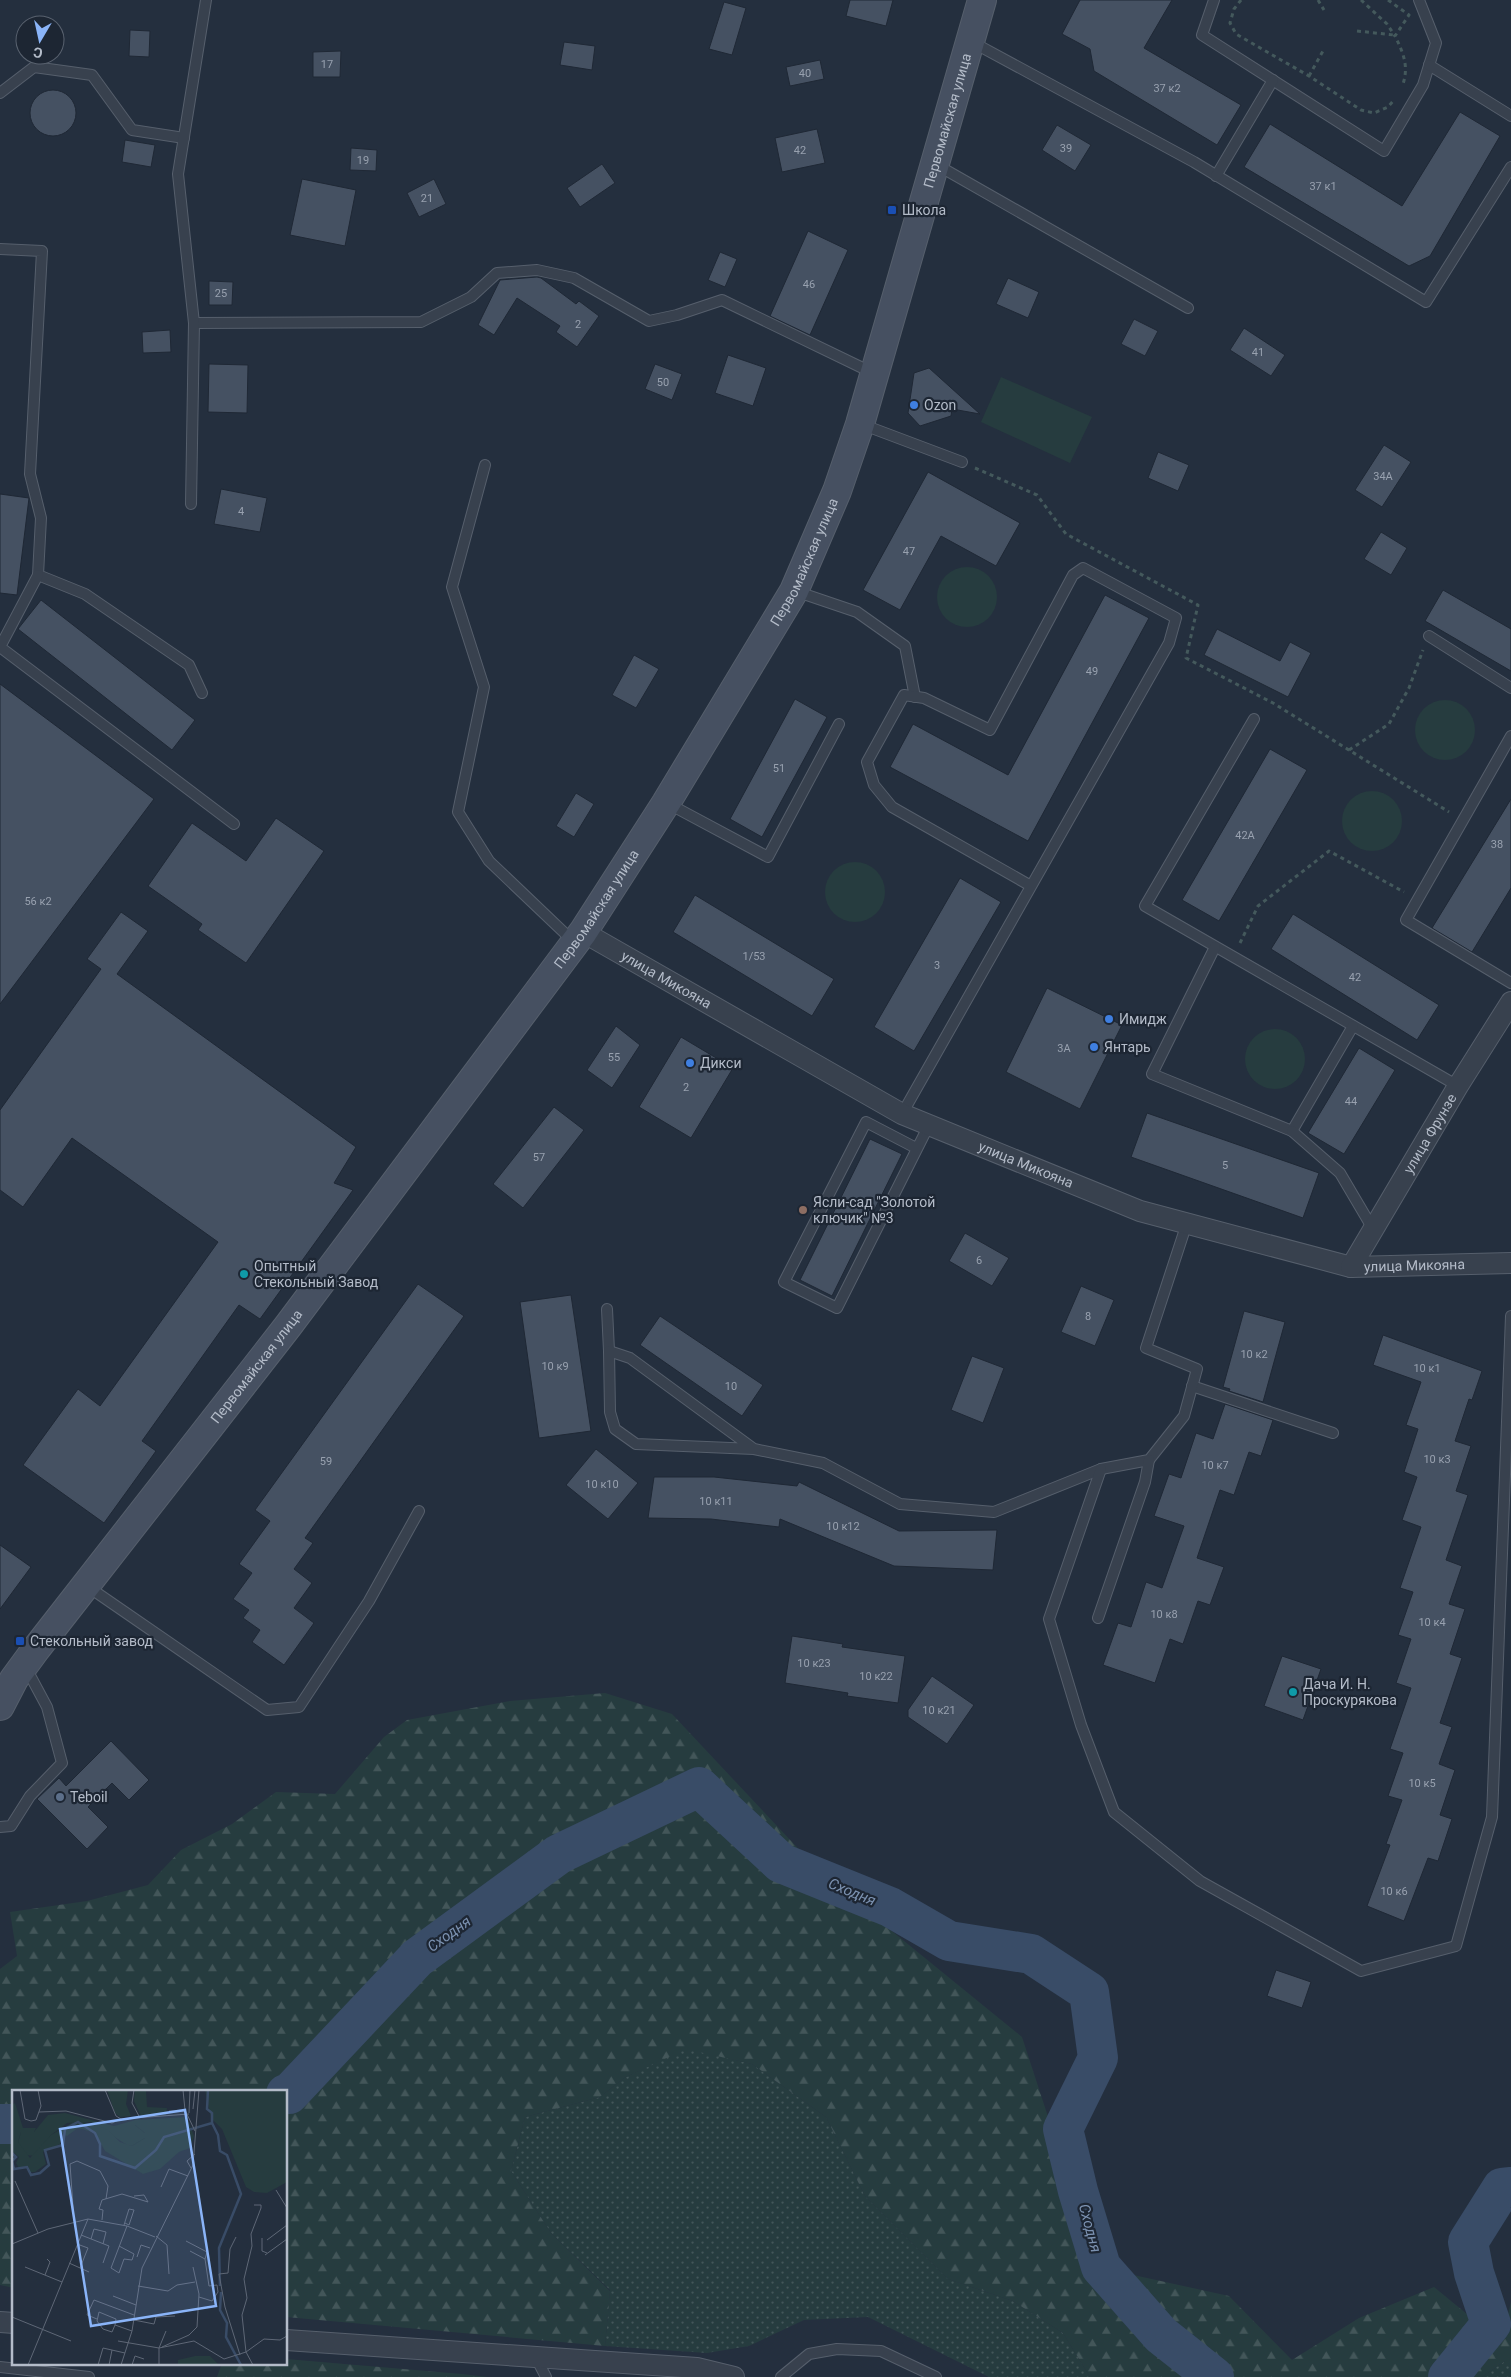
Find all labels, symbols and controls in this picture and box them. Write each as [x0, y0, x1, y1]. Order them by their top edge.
north arrow [15, 15, 65, 65]
text: С [32, 44, 44, 61]
street label: Первомайская улица [920, 51, 974, 190]
house number: 17 [321, 58, 333, 71]
house number: 40 [799, 67, 811, 80]
house number: 37 к2 [1153, 82, 1181, 95]
house number: 39 [1060, 142, 1072, 155]
house number: 42 [794, 144, 806, 157]
house number: 19 [357, 154, 369, 167]
house number: 37 к1 [1309, 180, 1337, 193]
house number: 21 [421, 192, 433, 205]
place label: Школа [902, 202, 946, 218]
marker: Школа [886, 204, 898, 216]
house number: 46 [803, 278, 815, 291]
house number: 25 [215, 287, 227, 300]
house number: 2 [575, 318, 581, 331]
house number: 41 [1252, 346, 1264, 359]
house number: 50 [657, 376, 669, 389]
place label: Ozon [924, 397, 956, 413]
marker: Ozon [908, 399, 920, 411]
house number: 34А [1373, 470, 1394, 483]
street label: Первомайская улица [767, 496, 841, 629]
house number: 4 [238, 505, 244, 518]
house number: 47 [903, 545, 915, 558]
house number: 49 [1086, 665, 1098, 678]
house number: 51 [773, 762, 785, 775]
house number: 42А [1235, 829, 1256, 842]
house number: 38 [1491, 838, 1503, 851]
street label: Первомайская улица [551, 847, 642, 971]
house number: 56 к2 [24, 895, 52, 908]
street label: улица Микояна [619, 948, 714, 1012]
house number: 1/53 [742, 950, 766, 963]
house number: 3 [934, 959, 940, 972]
house number: 42 [1349, 971, 1361, 984]
place label: Имидж [1119, 1011, 1167, 1027]
marker: Имидж [1103, 1013, 1115, 1025]
place label: Янтарь [1104, 1039, 1151, 1055]
marker: Янтарь [1088, 1041, 1100, 1053]
house number: 3А [1057, 1042, 1072, 1055]
house number: 55 [608, 1051, 620, 1064]
place label: Дикси [700, 1055, 741, 1071]
marker: Дикси [684, 1057, 696, 1069]
house number: 2 [683, 1081, 689, 1094]
street label: улица Фрунзе [1400, 1091, 1460, 1176]
house number: 44 [1345, 1095, 1357, 1108]
street label: улица Микояна [976, 1138, 1076, 1191]
house number: 57 [533, 1151, 545, 1164]
house number: 5 [1222, 1159, 1228, 1172]
place label: Ясли-сад "Золотой ключик" №3 [813, 1194, 935, 1226]
marker: Ясли-сад "Золотой ключик" №3 [797, 1204, 809, 1216]
house number: 6 [976, 1254, 982, 1267]
street label: улица Микояна [1364, 1256, 1465, 1275]
place label: Опытный Стекольный Завод [254, 1258, 379, 1290]
marker: Опытный Стекольный Завод [238, 1268, 250, 1280]
street label: Первомайская улица [207, 1306, 305, 1426]
house number: 8 [1085, 1310, 1091, 1323]
house number: 10 к2 [1240, 1348, 1268, 1361]
house number: 10 к9 [541, 1360, 569, 1373]
house number: 10 к1 [1413, 1362, 1441, 1375]
house number: 10 [725, 1380, 737, 1393]
house number: 10 к3 [1423, 1453, 1451, 1466]
house number: 59 [320, 1455, 332, 1468]
house number: 10 к7 [1201, 1459, 1229, 1472]
house number: 10 к10 [585, 1478, 619, 1491]
house number: 10 к11 [699, 1495, 733, 1508]
house number: 10 к12 [826, 1520, 860, 1533]
house number: 10 к8 [1150, 1608, 1178, 1621]
house number: 10 к4 [1418, 1616, 1446, 1629]
place label: Стекольный завод [30, 1633, 153, 1649]
marker: Стекольный завод [14, 1635, 26, 1647]
house number: 10 к23 [797, 1657, 831, 1670]
house number: 10 к22 [859, 1670, 893, 1683]
place label: Дача И. Н. Проскурякова [1303, 1676, 1397, 1708]
marker: Дача И. Н. Проскурякова [1287, 1686, 1299, 1698]
house number: 10 к21 [922, 1704, 956, 1717]
house number: 10 к5 [1408, 1777, 1436, 1790]
place label: Teboil [70, 1789, 108, 1805]
marker: Teboil [54, 1791, 66, 1803]
water label: Сходня [826, 1874, 878, 1910]
house number: 10 к6 [1380, 1885, 1408, 1898]
water label: Сходня [424, 1912, 474, 1956]
inset map [12, 2090, 288, 2364]
water label: Сходня [1075, 2202, 1105, 2254]

